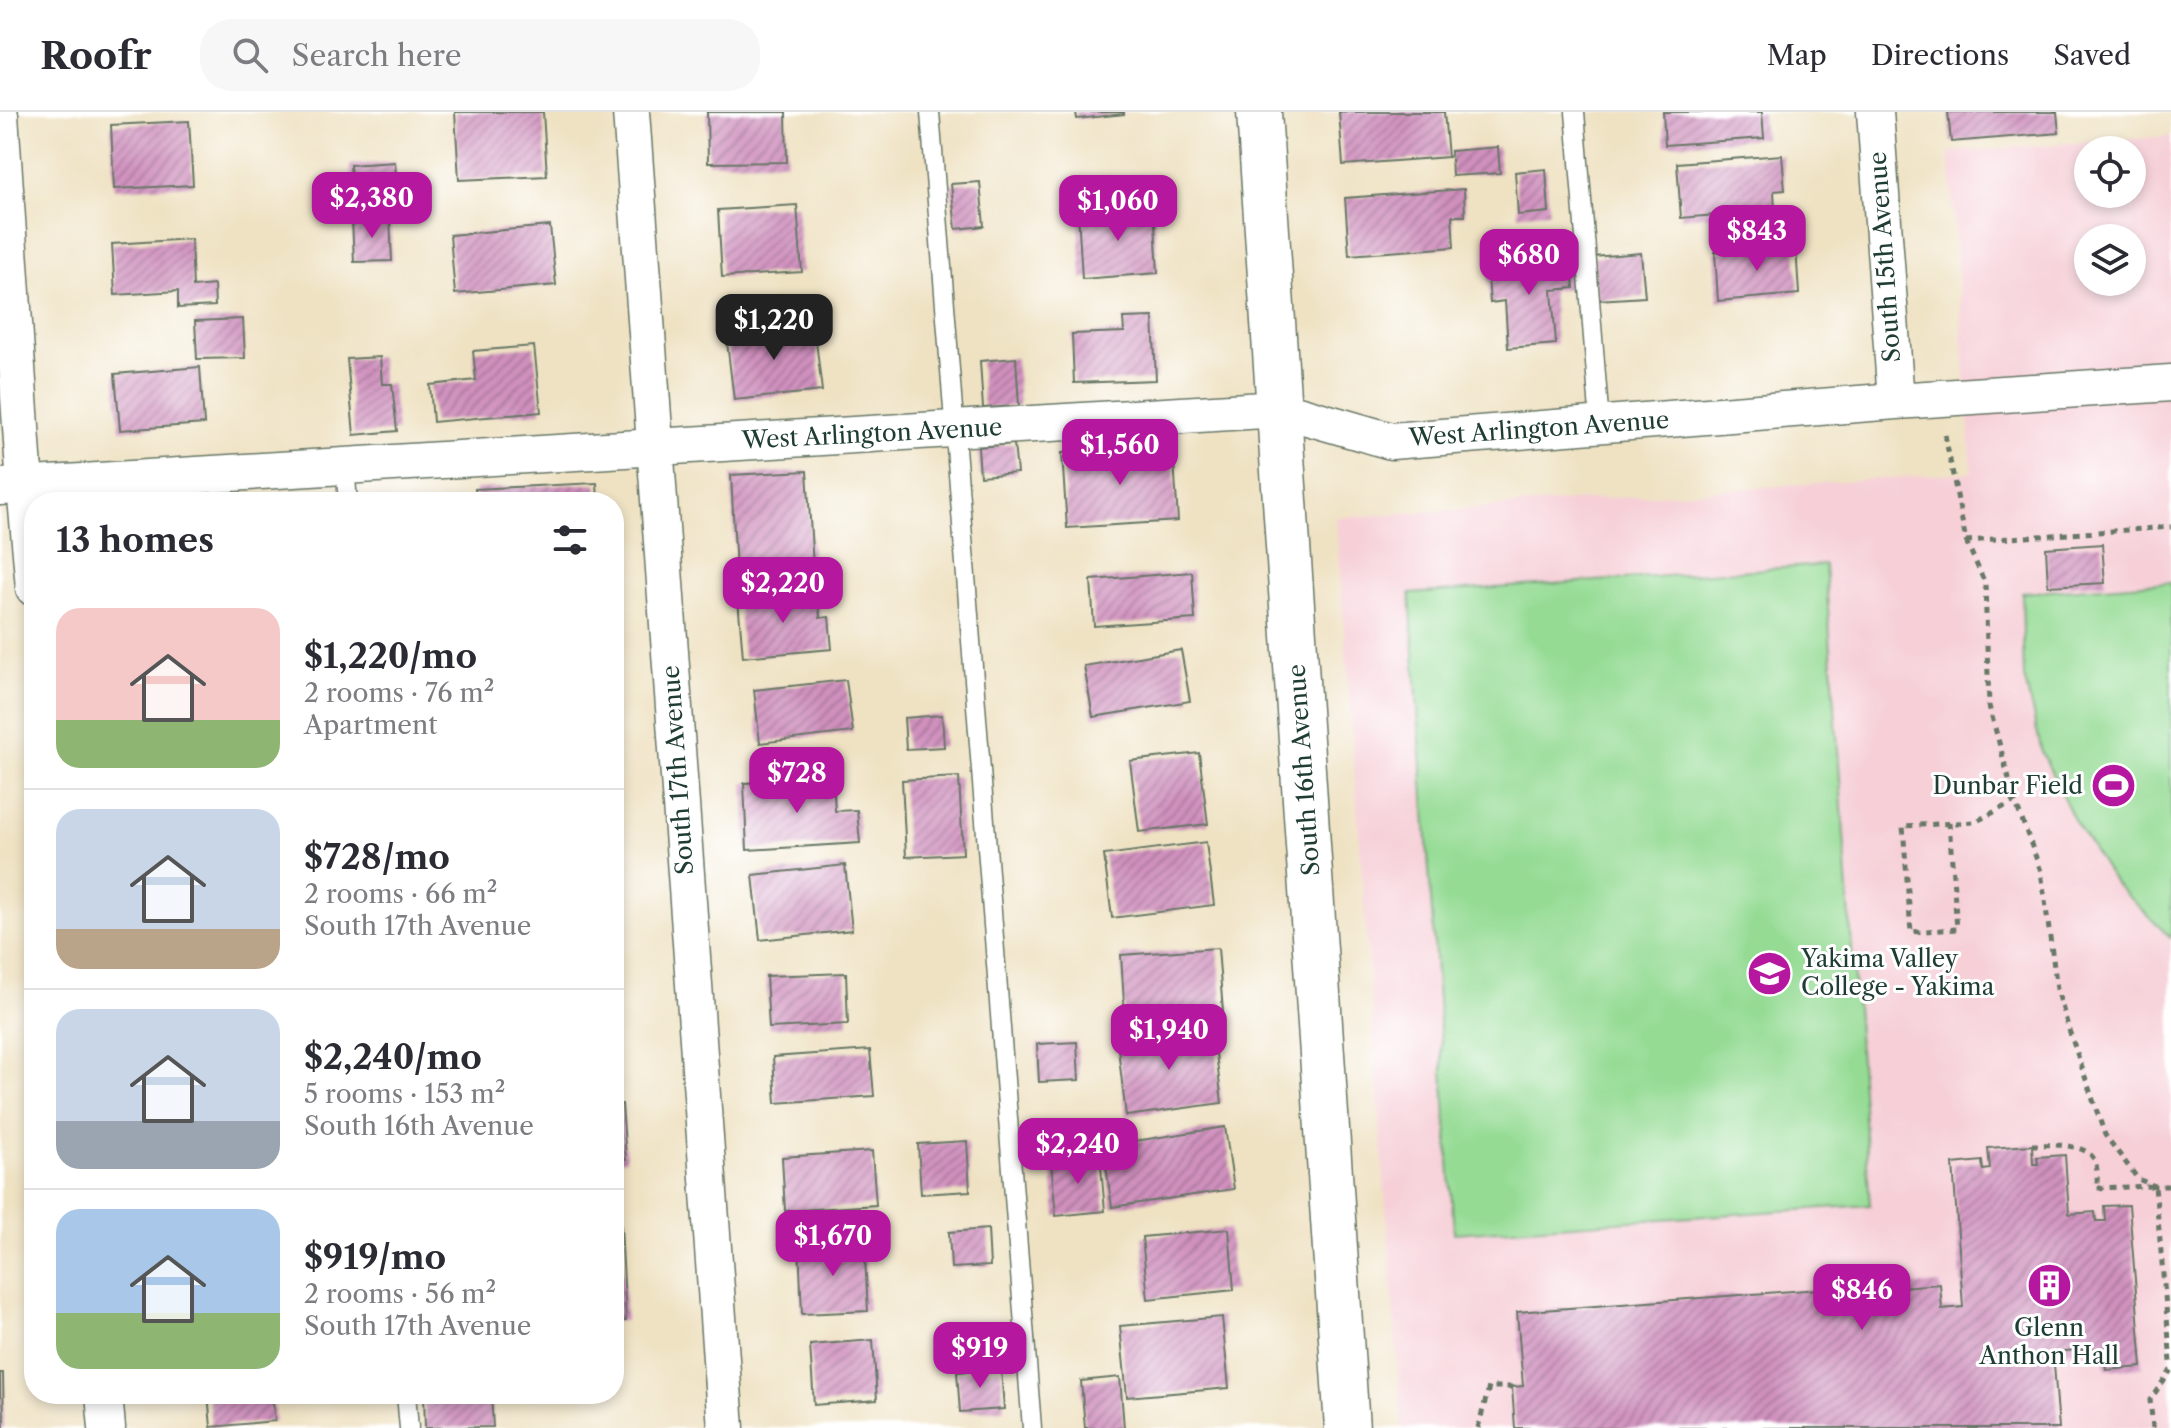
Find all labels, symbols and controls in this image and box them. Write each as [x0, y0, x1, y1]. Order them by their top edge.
search box [200, 19, 760, 91]
text: Roofr [40, 32, 152, 79]
icon: search [228, 33, 272, 77]
text: Search here [292, 37, 462, 74]
text: Map [1767, 38, 1827, 72]
text: Directions [1871, 38, 2009, 72]
text: Saved [2053, 38, 2131, 72]
map controls [2074, 136, 2146, 296]
button: locate [2074, 136, 2146, 208]
street label: South 15th Avenue [1863, 151, 1906, 363]
pin: $2,380 [307, 172, 437, 240]
pin: $1,060 [1053, 175, 1183, 243]
text: $2,380 [330, 182, 414, 214]
text: $1,060 [1077, 185, 1159, 217]
pin: $843 [1710, 205, 1804, 273]
text: $843 [1727, 215, 1787, 247]
button: layers [2074, 224, 2146, 296]
pin: $680 [1482, 229, 1576, 297]
text: $680 [1498, 239, 1560, 271]
pin: $1,220 [709, 294, 839, 362]
text: $1,220 [734, 304, 814, 336]
street label: West Arlington Avenue [1407, 405, 1670, 452]
street label: West Arlington Avenue [740, 412, 1003, 455]
pin: $1,560 [1055, 419, 1185, 487]
text: $1,560 [1080, 429, 1160, 461]
icon: filters [548, 518, 592, 562]
text: 13 homes [56, 519, 214, 561]
pin: $2,220 [718, 557, 848, 625]
text: $2,220 [741, 567, 825, 599]
text: $1,220/mo [304, 635, 477, 677]
icon: home [120, 640, 216, 736]
street label: South 16th Avenue [1282, 663, 1325, 877]
street label: South 17th Avenue [656, 664, 699, 876]
text: 2 rooms · 76 m² [304, 677, 494, 709]
text: Apartment [304, 709, 437, 741]
pin: $728 [750, 747, 844, 815]
text: $728 [767, 757, 827, 789]
sports icon: Dunbar Field [2090, 762, 2138, 810]
place label: Dunbar Field [1933, 771, 2083, 800]
text: $728/mo [304, 836, 450, 878]
icon: home [120, 841, 216, 937]
text: 2 rooms · 66 m² [304, 878, 497, 910]
text: South 17th Avenue [304, 910, 531, 942]
place label: Yakima Valley College - Yakima [1800, 944, 1995, 1001]
school or university icon: Yakima Valley College - Yakima [1746, 949, 1794, 997]
pin: $1,940 [1104, 1004, 1234, 1072]
text: $1,940 [1129, 1014, 1209, 1046]
text: $2,240/mo [304, 1036, 482, 1078]
icon: home [120, 1041, 216, 1137]
text: 5 rooms · 153 m² [304, 1078, 505, 1110]
text: South 16th Avenue [304, 1110, 534, 1142]
pin: $2,240 [1013, 1118, 1143, 1186]
text: $2,240 [1036, 1128, 1120, 1160]
pin: $1,670 [768, 1210, 898, 1278]
text: $1,670 [794, 1220, 872, 1252]
text: $919/mo [304, 1236, 446, 1278]
icon: home [120, 1241, 216, 1337]
building icon: Glenn Anthon Hall [2025, 1262, 2073, 1310]
pin: $846 [1815, 1264, 1909, 1332]
text: $846 [1831, 1274, 1893, 1306]
text: 2 rooms · 56 m² [304, 1278, 496, 1310]
text: South 17th Avenue [304, 1310, 531, 1342]
place label: Glenn Anthon Hall [1978, 1313, 2119, 1370]
pin: $919 [933, 1322, 1027, 1390]
text: $919 [951, 1332, 1009, 1364]

